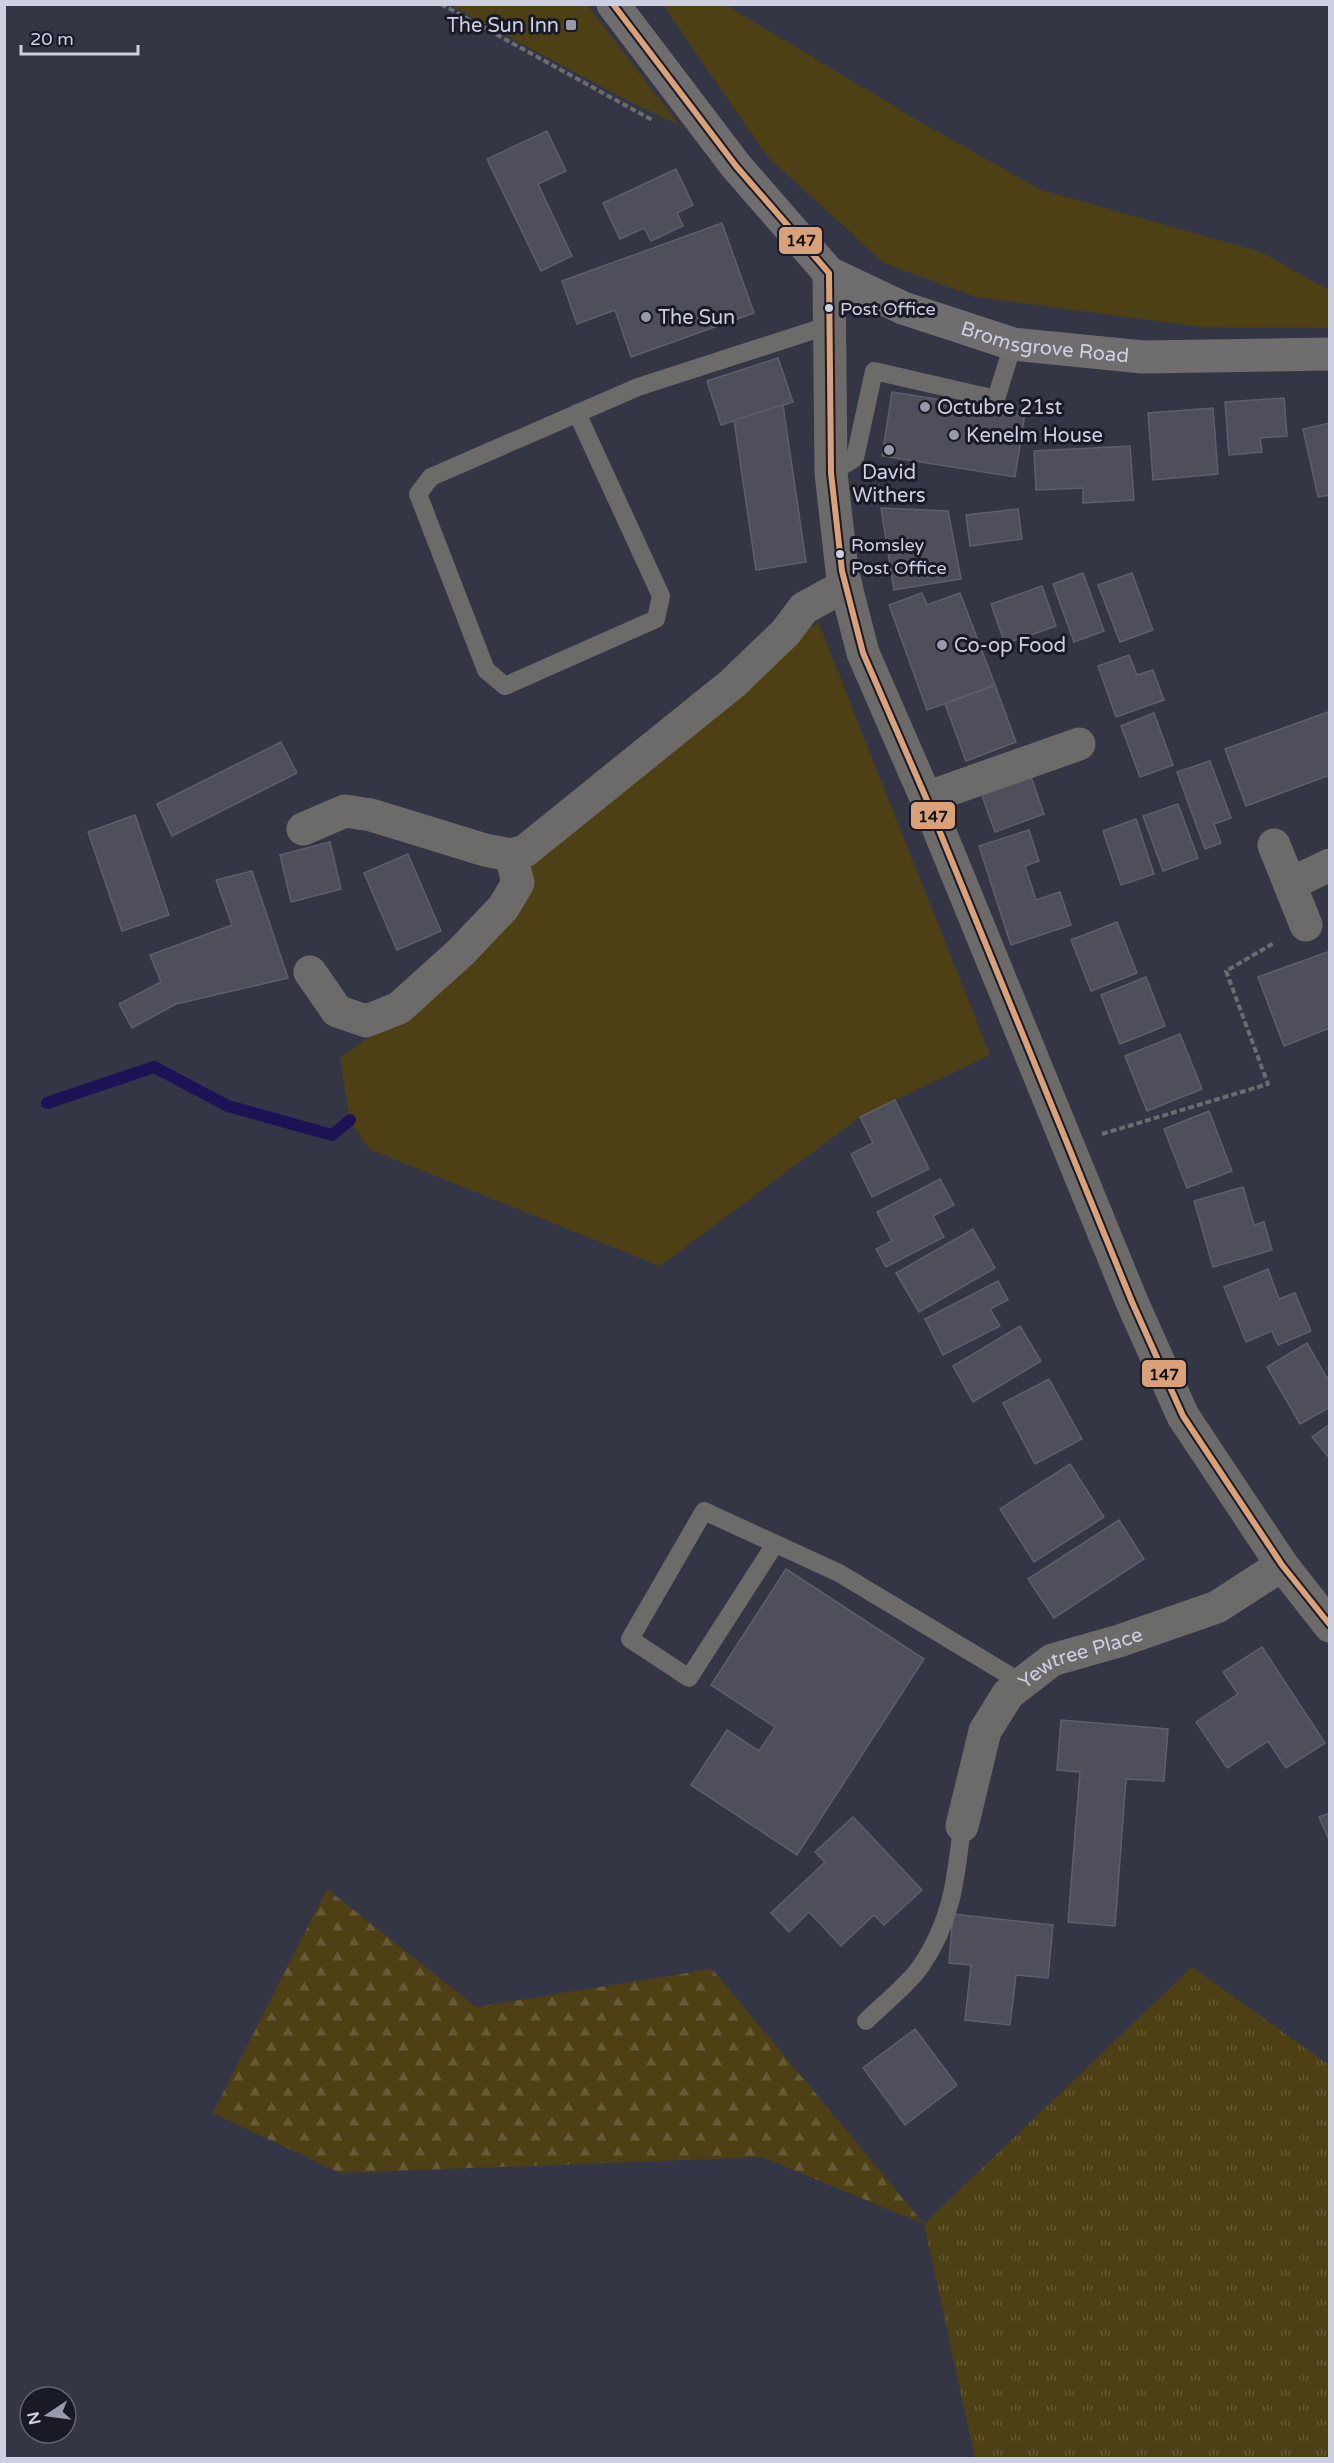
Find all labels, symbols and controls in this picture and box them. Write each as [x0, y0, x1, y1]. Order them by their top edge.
place label: The Sun Inn [447, 14, 559, 38]
scale bar [21, 18, 138, 56]
marker: The Sun Inn [564, 18, 578, 32]
text: 20 m [30, 28, 74, 50]
line badge: 147 [778, 226, 823, 255]
text: 147 [786, 231, 816, 251]
place label: Post Office [840, 298, 936, 320]
marker: Post Office [823, 302, 835, 314]
place label: The Sun [658, 306, 735, 330]
marker: The Sun [639, 310, 653, 324]
street label: Bromsgrove Road [958, 317, 1130, 369]
place label: Octubre 21st [937, 396, 1062, 420]
marker: Octubre 21st [918, 400, 932, 414]
place label: Kenelm House [966, 424, 1103, 448]
marker: Kenelm House [947, 428, 961, 442]
marker: David Withers [882, 443, 896, 457]
place label: David Withers [852, 461, 926, 508]
place label: Romsley Post Office [851, 534, 947, 579]
marker: Romsley Post Office [834, 548, 846, 560]
place label: Co-op Food [954, 634, 1066, 658]
marker: Co-op Food [935, 638, 949, 652]
line badge: 147 [910, 801, 956, 830]
text: 147 [918, 807, 948, 827]
line badge: 147 [1141, 1359, 1187, 1388]
text: 147 [1149, 1365, 1179, 1385]
street label: Yewtree Place [1014, 1623, 1146, 1694]
north arrow [18, 2385, 78, 2445]
text: N [23, 2410, 46, 2427]

